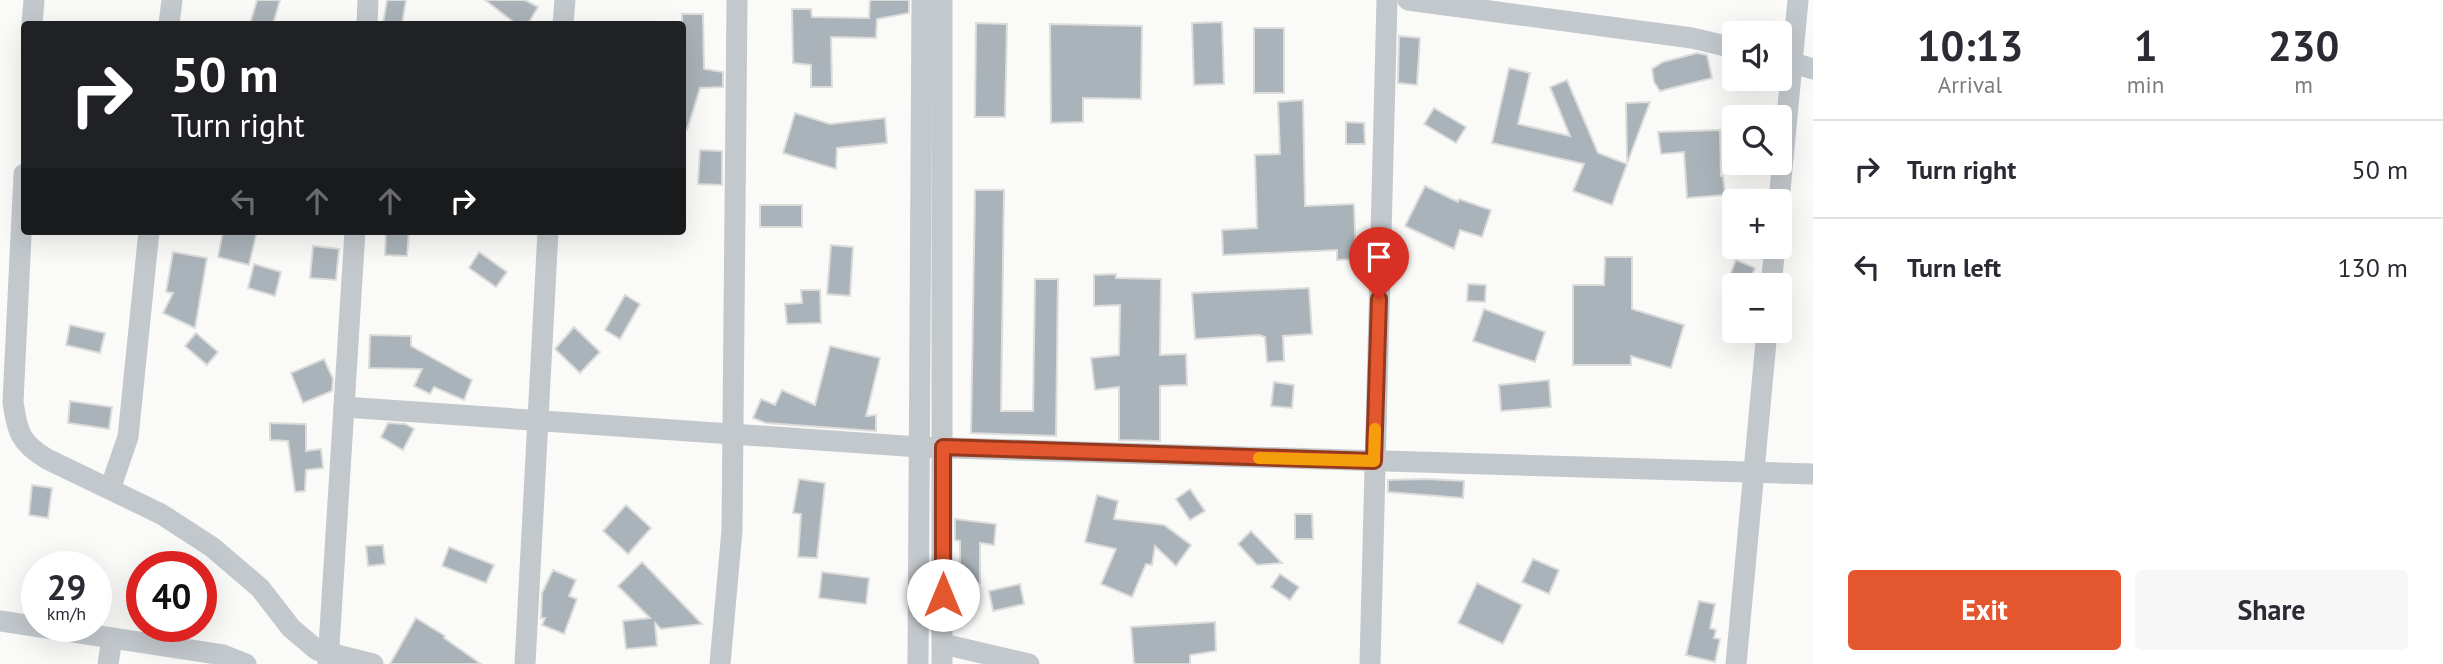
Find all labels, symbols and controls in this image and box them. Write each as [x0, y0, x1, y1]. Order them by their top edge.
text: 10:13 [1917, 18, 2023, 73]
text: 1 [2134, 18, 2157, 73]
text: 230 [2268, 18, 2339, 73]
map controls [1722, 21, 1792, 343]
button: sound [1722, 21, 1792, 91]
text: 50 m [171, 42, 278, 106]
icon: right [56, 49, 147, 140]
text: Arrival [1938, 70, 2002, 99]
text: min [2127, 70, 2164, 99]
text: m [2294, 70, 2313, 99]
text: Turn right [171, 104, 305, 146]
button: search [1722, 105, 1792, 175]
icon: right [1848, 150, 1886, 188]
text: Turn right [1907, 153, 2016, 186]
text: 50 m [2352, 153, 2408, 186]
icon: left [225, 182, 263, 220]
icon: ahead [298, 182, 336, 220]
icon: ahead [371, 182, 409, 220]
icon: right [444, 182, 482, 220]
button: + [1722, 189, 1792, 259]
pin [1349, 227, 1409, 299]
icon: arrive [1360, 238, 1398, 276]
icon: left [1848, 248, 1886, 286]
text: Turn left [1907, 251, 2001, 284]
text: 130 m [2337, 251, 2408, 284]
button: − [1722, 273, 1792, 343]
speed limit sign: 40 [126, 551, 217, 642]
position arrow [906, 558, 980, 632]
text: 29 [47, 564, 86, 610]
button: Exit [1848, 570, 2121, 650]
button: Share [2135, 570, 2408, 650]
text: km/h [47, 602, 86, 625]

